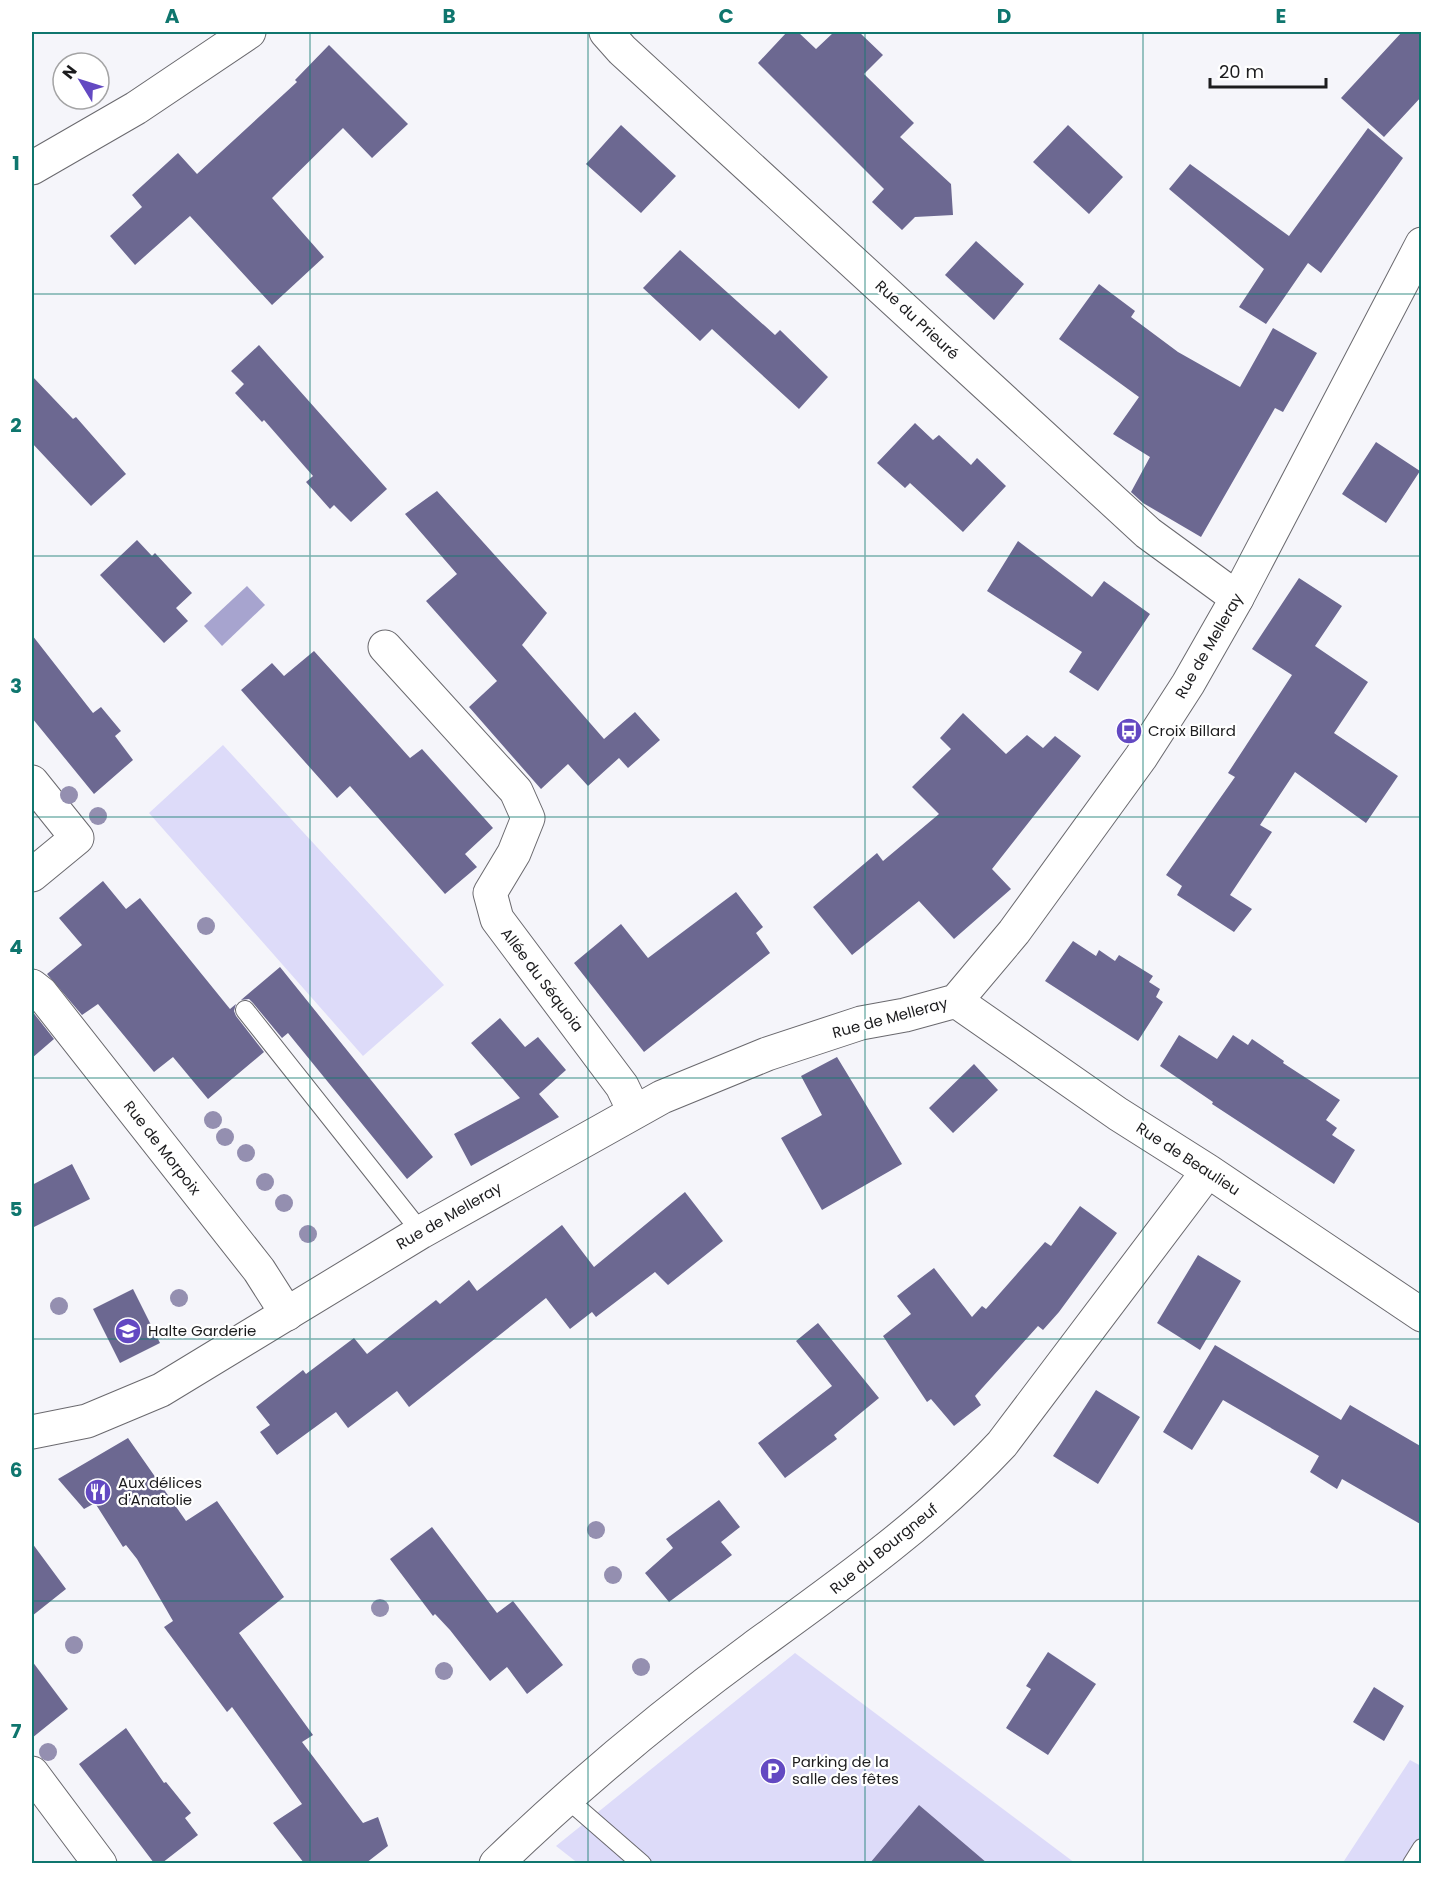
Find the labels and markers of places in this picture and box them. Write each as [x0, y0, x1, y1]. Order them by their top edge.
bus stop icon: Croix Billard [1114, 716, 1144, 746]
place label: Croix Billard [1148, 720, 1236, 741]
school or university icon: Halte Garderie [113, 1316, 143, 1346]
place label: Halte Garderie [148, 1320, 256, 1341]
place label: Aux délices d'Anatolie [118, 1472, 202, 1510]
restaurant icon: Aux délices d'Anatolie [83, 1477, 113, 1507]
place label: Parking de la salle des fêtes [792, 1751, 899, 1789]
parking icon: Parking de la salle des fêtes [758, 1756, 788, 1786]

